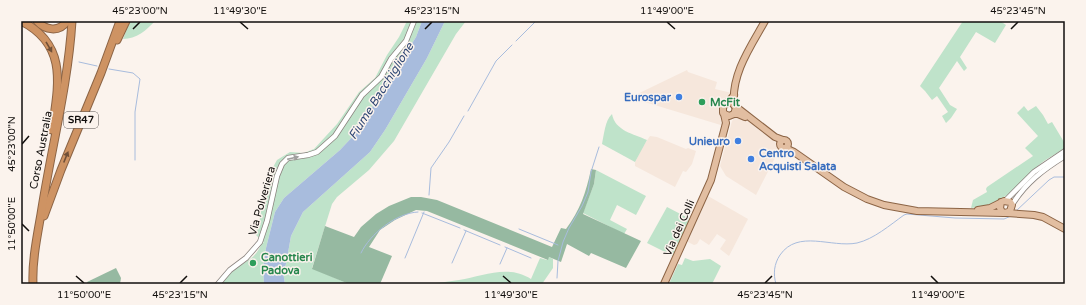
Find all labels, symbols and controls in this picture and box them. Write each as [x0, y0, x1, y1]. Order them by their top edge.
text: 45°23'00"N [112, 5, 168, 17]
text: 11°49'30"E [213, 5, 267, 17]
text: 45°23'15"N [404, 5, 460, 17]
text: 11°49'00"E [640, 5, 694, 17]
text: 45°23'45"N [990, 5, 1046, 17]
water label: Fiume Bacchiglione [346, 39, 417, 142]
one-way arrow [45, 41, 52, 53]
place label: Eurospar [624, 91, 672, 105]
marker: Eurospar [674, 92, 684, 102]
place label: McFit [710, 96, 741, 109]
marker: McFit [697, 97, 707, 107]
street label: Corso Australia [27, 110, 55, 190]
road number: SR47 [64, 112, 98, 128]
text: 45°23'00"N [6, 116, 18, 172]
place label: Unieuro [689, 135, 730, 148]
marker: Unieuro [733, 136, 743, 146]
place label: Centro Acquisti Salata [759, 147, 836, 174]
one-way arrow [63, 151, 69, 163]
one-way arrow [287, 154, 299, 160]
marker: Centro Acquisti Salata [746, 154, 756, 164]
street label: Via Polveriera [246, 165, 278, 237]
text: 11°50'00"E [6, 197, 18, 251]
street label: Via dei Colli [661, 198, 697, 258]
place label: Canottieri Padova [261, 251, 313, 277]
marker: Canottieri Padova [248, 258, 258, 268]
text: 11°50'00"E [57, 289, 111, 301]
text: 45°23'15"N [152, 289, 208, 301]
text: 11°49'30"E [484, 289, 538, 301]
text: 45°23'45"N [737, 289, 793, 301]
text: 11°49'00"E [911, 289, 965, 301]

